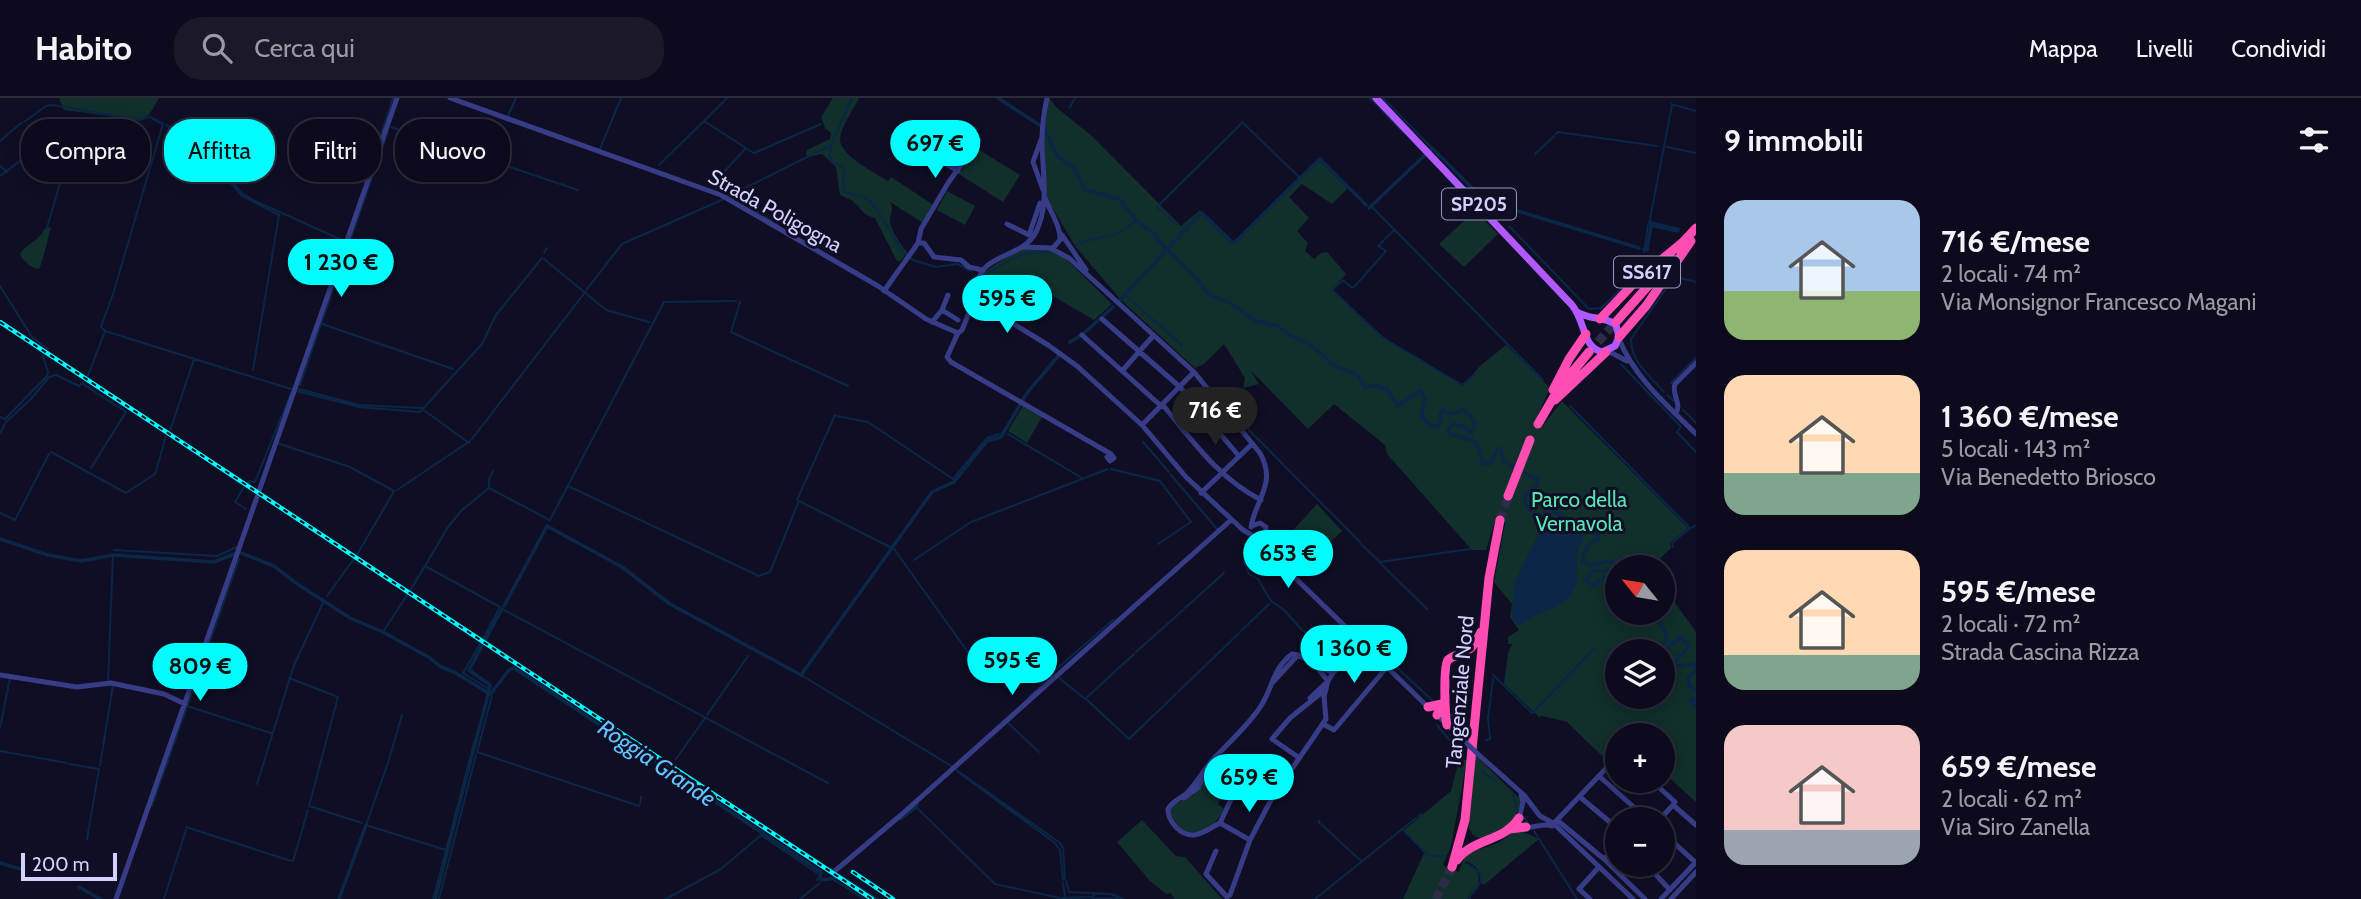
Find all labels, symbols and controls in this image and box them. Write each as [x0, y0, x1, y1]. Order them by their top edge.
search box [174, 17, 664, 80]
text: Habito [35, 28, 132, 68]
icon: search [198, 29, 236, 67]
text: Cerca qui [254, 32, 355, 64]
text: Mappa [2029, 34, 2098, 63]
text: Livelli [2136, 34, 2193, 63]
text: Condividi [2231, 34, 2326, 63]
chip: Compra [21, 119, 150, 182]
chip: Affitta [164, 119, 275, 182]
chip: Filtri [289, 119, 381, 182]
chip: Nuovo [395, 119, 510, 182]
pin: 697 € [886, 120, 984, 180]
icon: filters [2295, 121, 2333, 159]
text: 9 immobili [1724, 122, 1863, 159]
text: 697 € [906, 129, 964, 157]
street label: Strada Poligogna [704, 164, 846, 258]
road number: SP205 [1442, 188, 1516, 220]
text: 716 €/mese [1941, 223, 2090, 260]
icon: home [1780, 228, 1864, 312]
pin: 1 230 € [276, 240, 406, 299]
text: 1 230 € [304, 248, 378, 276]
road number: SS617 [1614, 256, 1680, 288]
text: 2 locali · 74 m² [1941, 260, 2081, 288]
pin: 595 € [958, 275, 1056, 335]
text: 595 € [978, 284, 1036, 312]
text: Via Monsignor Francesco Magani [1941, 288, 2256, 316]
pin: 716 € [1166, 388, 1264, 447]
text: 716 € [1188, 396, 1242, 424]
text: 1 360 €/mese [1941, 398, 2119, 435]
icon: home [1780, 403, 1864, 487]
text: 5 locali · 143 m² [1941, 435, 2090, 463]
text: Via Benedetto Briosco [1941, 463, 2156, 491]
park label: Parco della Vernavola [1531, 487, 1627, 536]
pin: 653 € [1239, 531, 1337, 590]
text: 653 € [1259, 539, 1317, 567]
north arrow [1605, 555, 1675, 625]
map controls [1605, 555, 1675, 877]
text: 595 €/mese [1941, 573, 2096, 610]
icon: home [1780, 578, 1864, 662]
text: 2 locali · 72 m² [1941, 610, 2080, 638]
street label: Tangenziale Nord [1440, 614, 1479, 770]
pin: 1 360 € [1289, 626, 1419, 685]
text: 1 360 € [1316, 634, 1392, 662]
pin: 595 € [963, 638, 1061, 697]
text: Strada Cascina Rizza [1941, 638, 2139, 666]
button: layers [1605, 639, 1675, 709]
pin: 809 € [151, 644, 249, 703]
text: 595 € [983, 646, 1041, 674]
text: 809 € [169, 652, 231, 680]
water label: Roggia Grande [593, 713, 721, 813]
button: + [1605, 723, 1675, 793]
text: 659 €/mese [1941, 748, 2096, 785]
icon: home [1780, 753, 1864, 837]
pin: 659 € [1200, 754, 1298, 814]
text: 659 € [1220, 763, 1278, 791]
text: 2 locali · 62 m² [1941, 785, 2082, 813]
button: − [1605, 807, 1675, 877]
text: Via Siro Zanella [1941, 813, 2090, 841]
scale bar [21, 850, 117, 882]
text: 200 m [32, 853, 89, 876]

